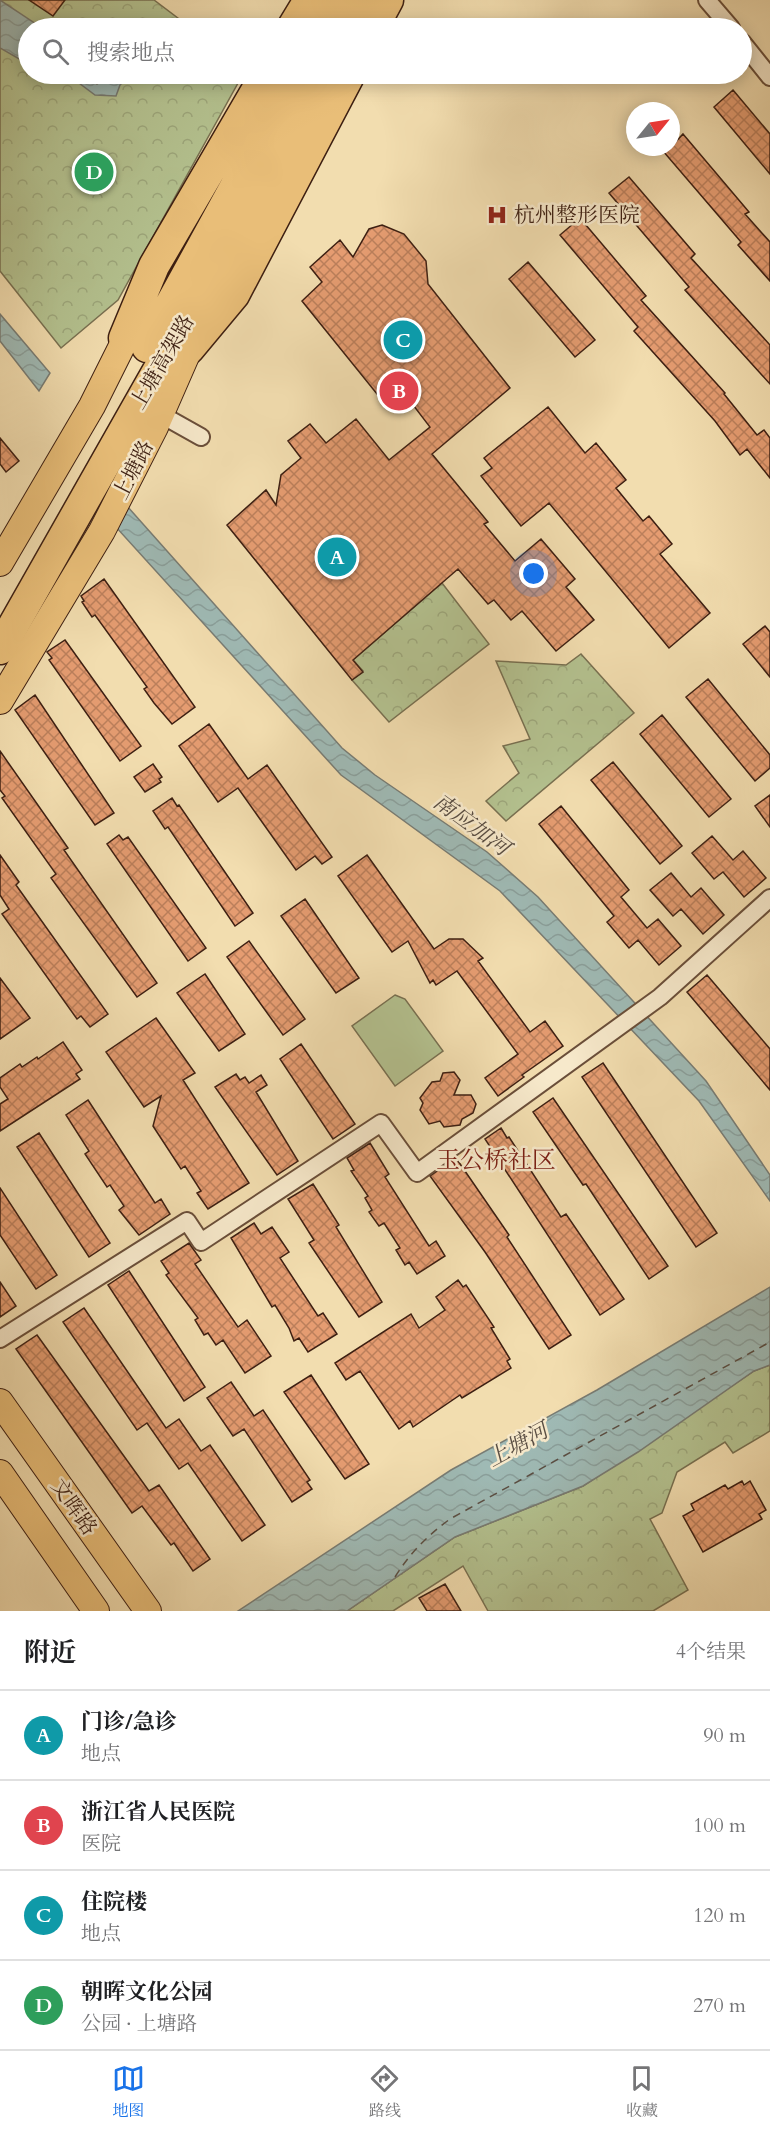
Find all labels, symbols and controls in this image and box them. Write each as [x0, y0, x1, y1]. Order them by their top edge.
search box [18, 18, 752, 84]
icon: search [39, 35, 72, 68]
text: 搜索地点 [87, 38, 175, 68]
north arrow [626, 102, 680, 156]
pin: D [74, 150, 113, 195]
place label: 杭州整形医院 [514, 201, 640, 230]
hospital icon: 杭州整形医院 [485, 203, 509, 227]
street label: 上塘高架路 [124, 310, 201, 415]
pin: C [384, 318, 422, 362]
pin: B [380, 368, 418, 414]
street label: 上塘路 [106, 436, 161, 505]
pin: A [318, 534, 356, 580]
your location [519, 559, 548, 588]
water label: 南应加河 [427, 787, 519, 865]
district label: 玉公桥社区 [436, 1144, 556, 1177]
water label: 上塘河 [481, 1414, 557, 1474]
street label: 文晖路 [44, 1473, 104, 1541]
text: 附近 [24, 1635, 76, 1670]
text: 4个结果 [676, 1638, 746, 1665]
text: 门诊/急诊 [81, 1707, 177, 1737]
text: A [36, 1722, 51, 1749]
text: 90 m [703, 1722, 746, 1749]
text: 地点 [81, 1740, 121, 1767]
text: 浙江省人民医院 [81, 1797, 235, 1827]
text: B [36, 1812, 51, 1839]
text: 100 m [693, 1812, 746, 1839]
text: 医院 [81, 1830, 121, 1857]
text: 住院楼 [81, 1887, 147, 1917]
text: C [36, 1902, 51, 1929]
text: 120 m [693, 1902, 746, 1929]
text: 地点 [81, 1920, 121, 1947]
text: 朝晖文化公园 [81, 1977, 213, 2007]
text: D [35, 1992, 52, 2019]
text: 270 m [693, 1992, 746, 2019]
text: 公园 · 上塘路 [81, 2010, 197, 2037]
tab: 地图 [112, 2062, 145, 2122]
tab: 路线 [368, 2062, 401, 2122]
tab: 收藏 [625, 2062, 658, 2122]

